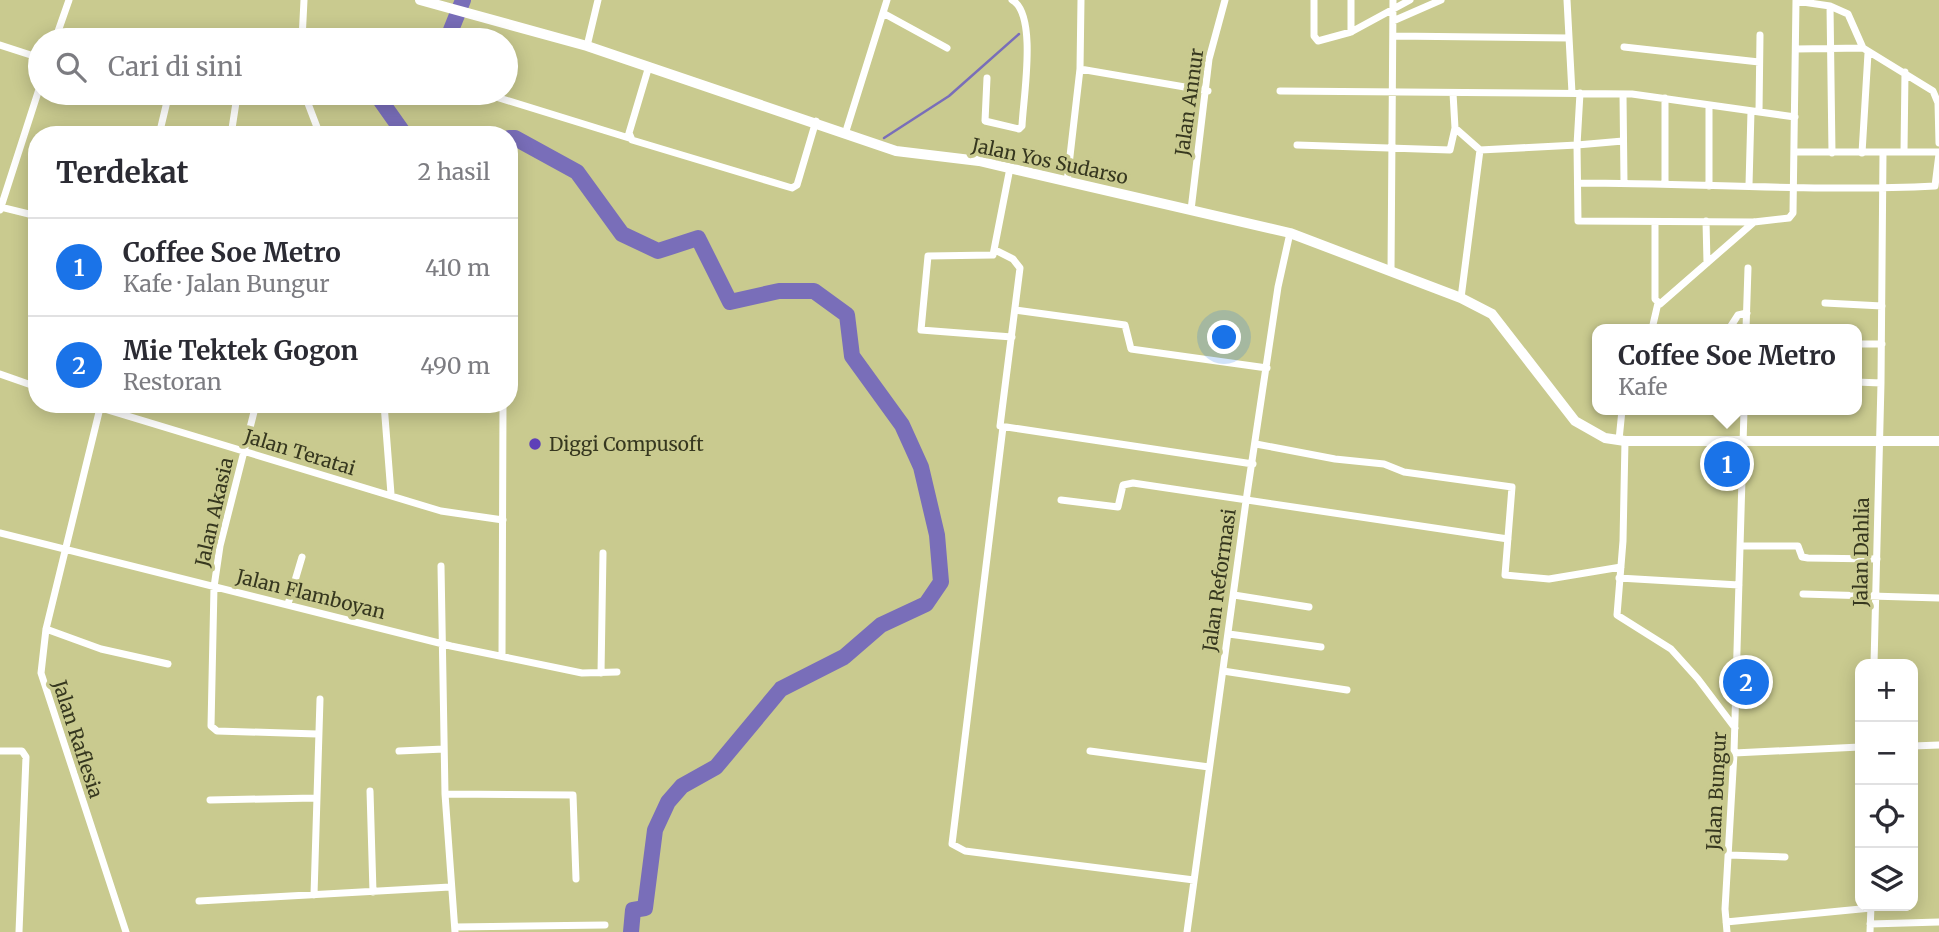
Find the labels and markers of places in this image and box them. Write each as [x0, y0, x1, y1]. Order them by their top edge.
place label: Diggi Compusoft [549, 432, 704, 456]
marker: Diggi Compusoft [527, 436, 543, 452]
pin: 1 [1704, 438, 1750, 490]
pin: 2 [1723, 656, 1769, 708]

